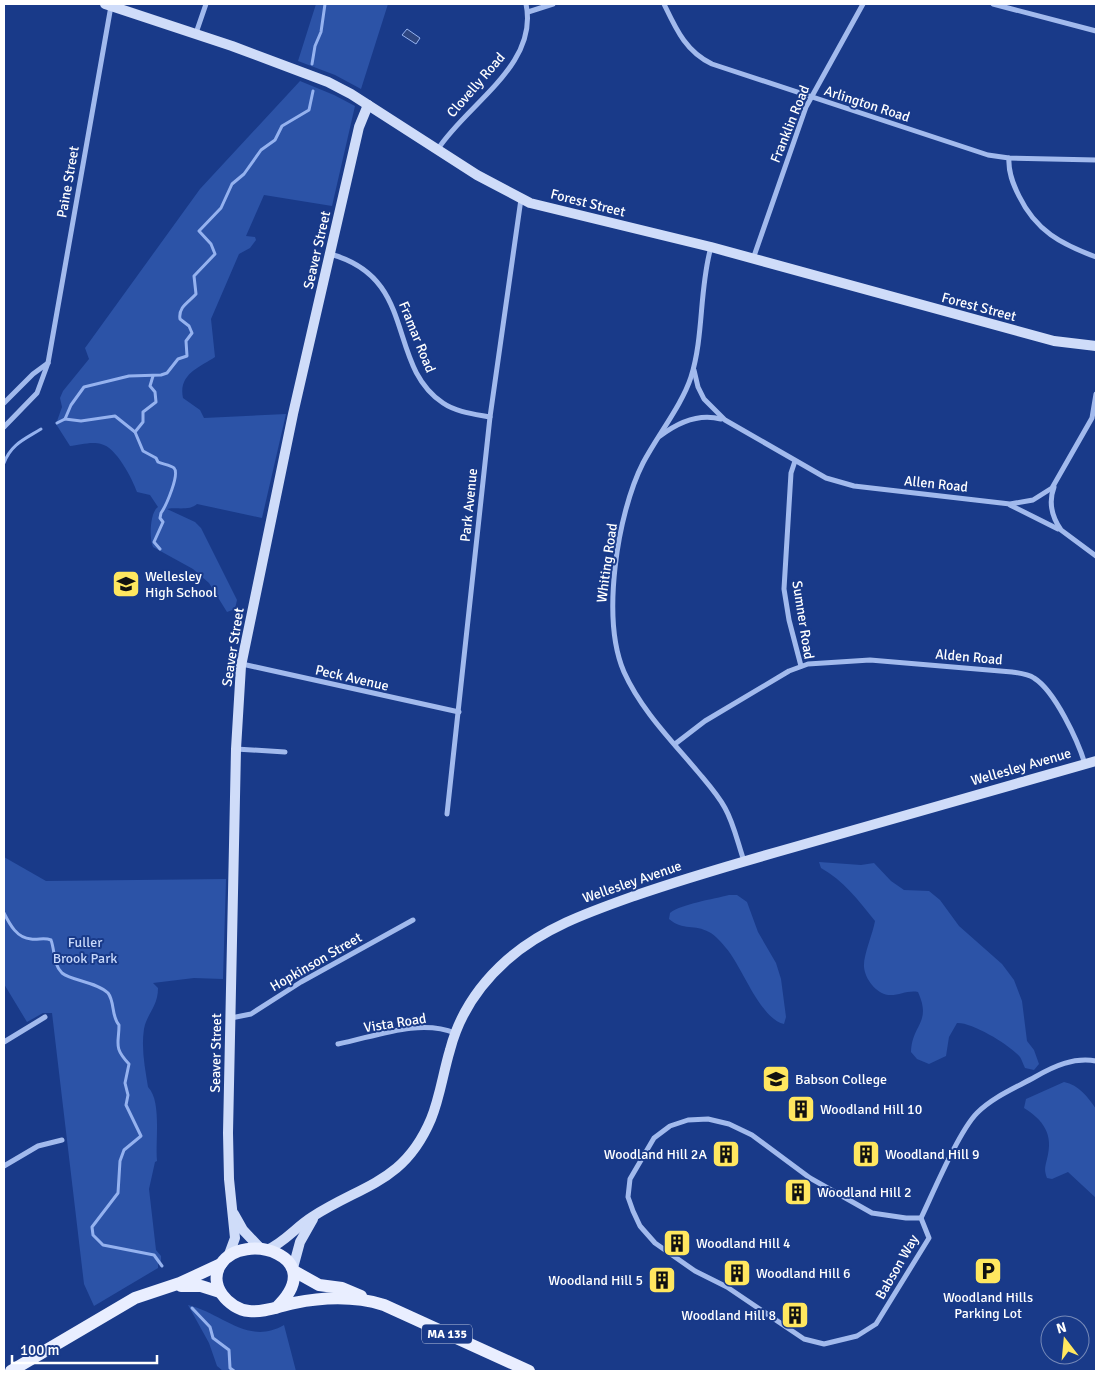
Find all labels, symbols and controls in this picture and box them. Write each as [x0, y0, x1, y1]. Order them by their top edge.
street label: Clovelly Road [443, 49, 509, 121]
street label: Arlington Road [822, 82, 912, 126]
street label: Franklin Road [767, 83, 813, 165]
street label: Paine Street [53, 145, 83, 219]
street label: Forest Street [549, 185, 627, 221]
street label: Seaver Street [300, 209, 334, 291]
street label: Forest Street [940, 289, 1018, 325]
street label: Framar Road [395, 299, 439, 375]
street label: Park Avenue [457, 467, 481, 543]
street label: Allen Road [903, 472, 969, 496]
street label: Whiting Road [593, 522, 621, 604]
place label: Wellesley High School [145, 568, 217, 601]
school or university icon: Wellesley High School [111, 569, 141, 599]
street label: Sumner Road [788, 579, 818, 661]
street label: Seaver Street [218, 606, 248, 688]
street label: Alden Road [935, 646, 1003, 668]
street label: Peck Avenue [314, 661, 390, 695]
street label: Wellesley Avenue [969, 745, 1073, 789]
street label: Wellesley Avenue [580, 857, 684, 907]
street label: Hopkinson Street [267, 929, 365, 995]
park label: Fuller Brook Park [53, 934, 117, 967]
street label: Vista Road [363, 1010, 427, 1036]
street label: Seaver Street [207, 1013, 225, 1093]
school or university icon: Babson College [761, 1064, 791, 1094]
place label: Babson College [795, 1071, 887, 1088]
building icon: Woodland Hill 10 [786, 1094, 816, 1124]
place label: Woodland Hill 10 [820, 1101, 922, 1118]
building icon: Woodland Hill 2A [711, 1139, 741, 1169]
building icon: Woodland Hill 9 [851, 1139, 881, 1169]
place label: Woodland Hill 2A [604, 1146, 707, 1163]
place label: Woodland Hill 9 [885, 1146, 980, 1163]
building icon: Woodland Hill 2 [783, 1177, 813, 1207]
place label: Woodland Hill 2 [817, 1184, 912, 1201]
building icon: Woodland Hill 4 [662, 1228, 692, 1258]
street label: Babson Way [872, 1231, 923, 1302]
place label: Woodland Hill 4 [696, 1235, 791, 1252]
parking icon: Woodland Hills Parking Lot [973, 1256, 1003, 1286]
building icon: Woodland Hill 6 [722, 1258, 752, 1288]
building icon: Woodland Hill 5 [647, 1265, 677, 1295]
place label: Woodland Hill 6 [756, 1265, 851, 1282]
place label: Woodland Hill 5 [548, 1272, 643, 1289]
place label: Woodland Hills Parking Lot [943, 1289, 1033, 1322]
building icon: Woodland Hill 8 [780, 1300, 810, 1330]
place label: Woodland Hill 8 [681, 1307, 776, 1324]
north arrow [1040, 1315, 1090, 1365]
text: N [1055, 1318, 1069, 1337]
road number: MA 135 [422, 1325, 472, 1344]
scale bar [12, 1332, 158, 1364]
text: 100 m [20, 1341, 60, 1359]

